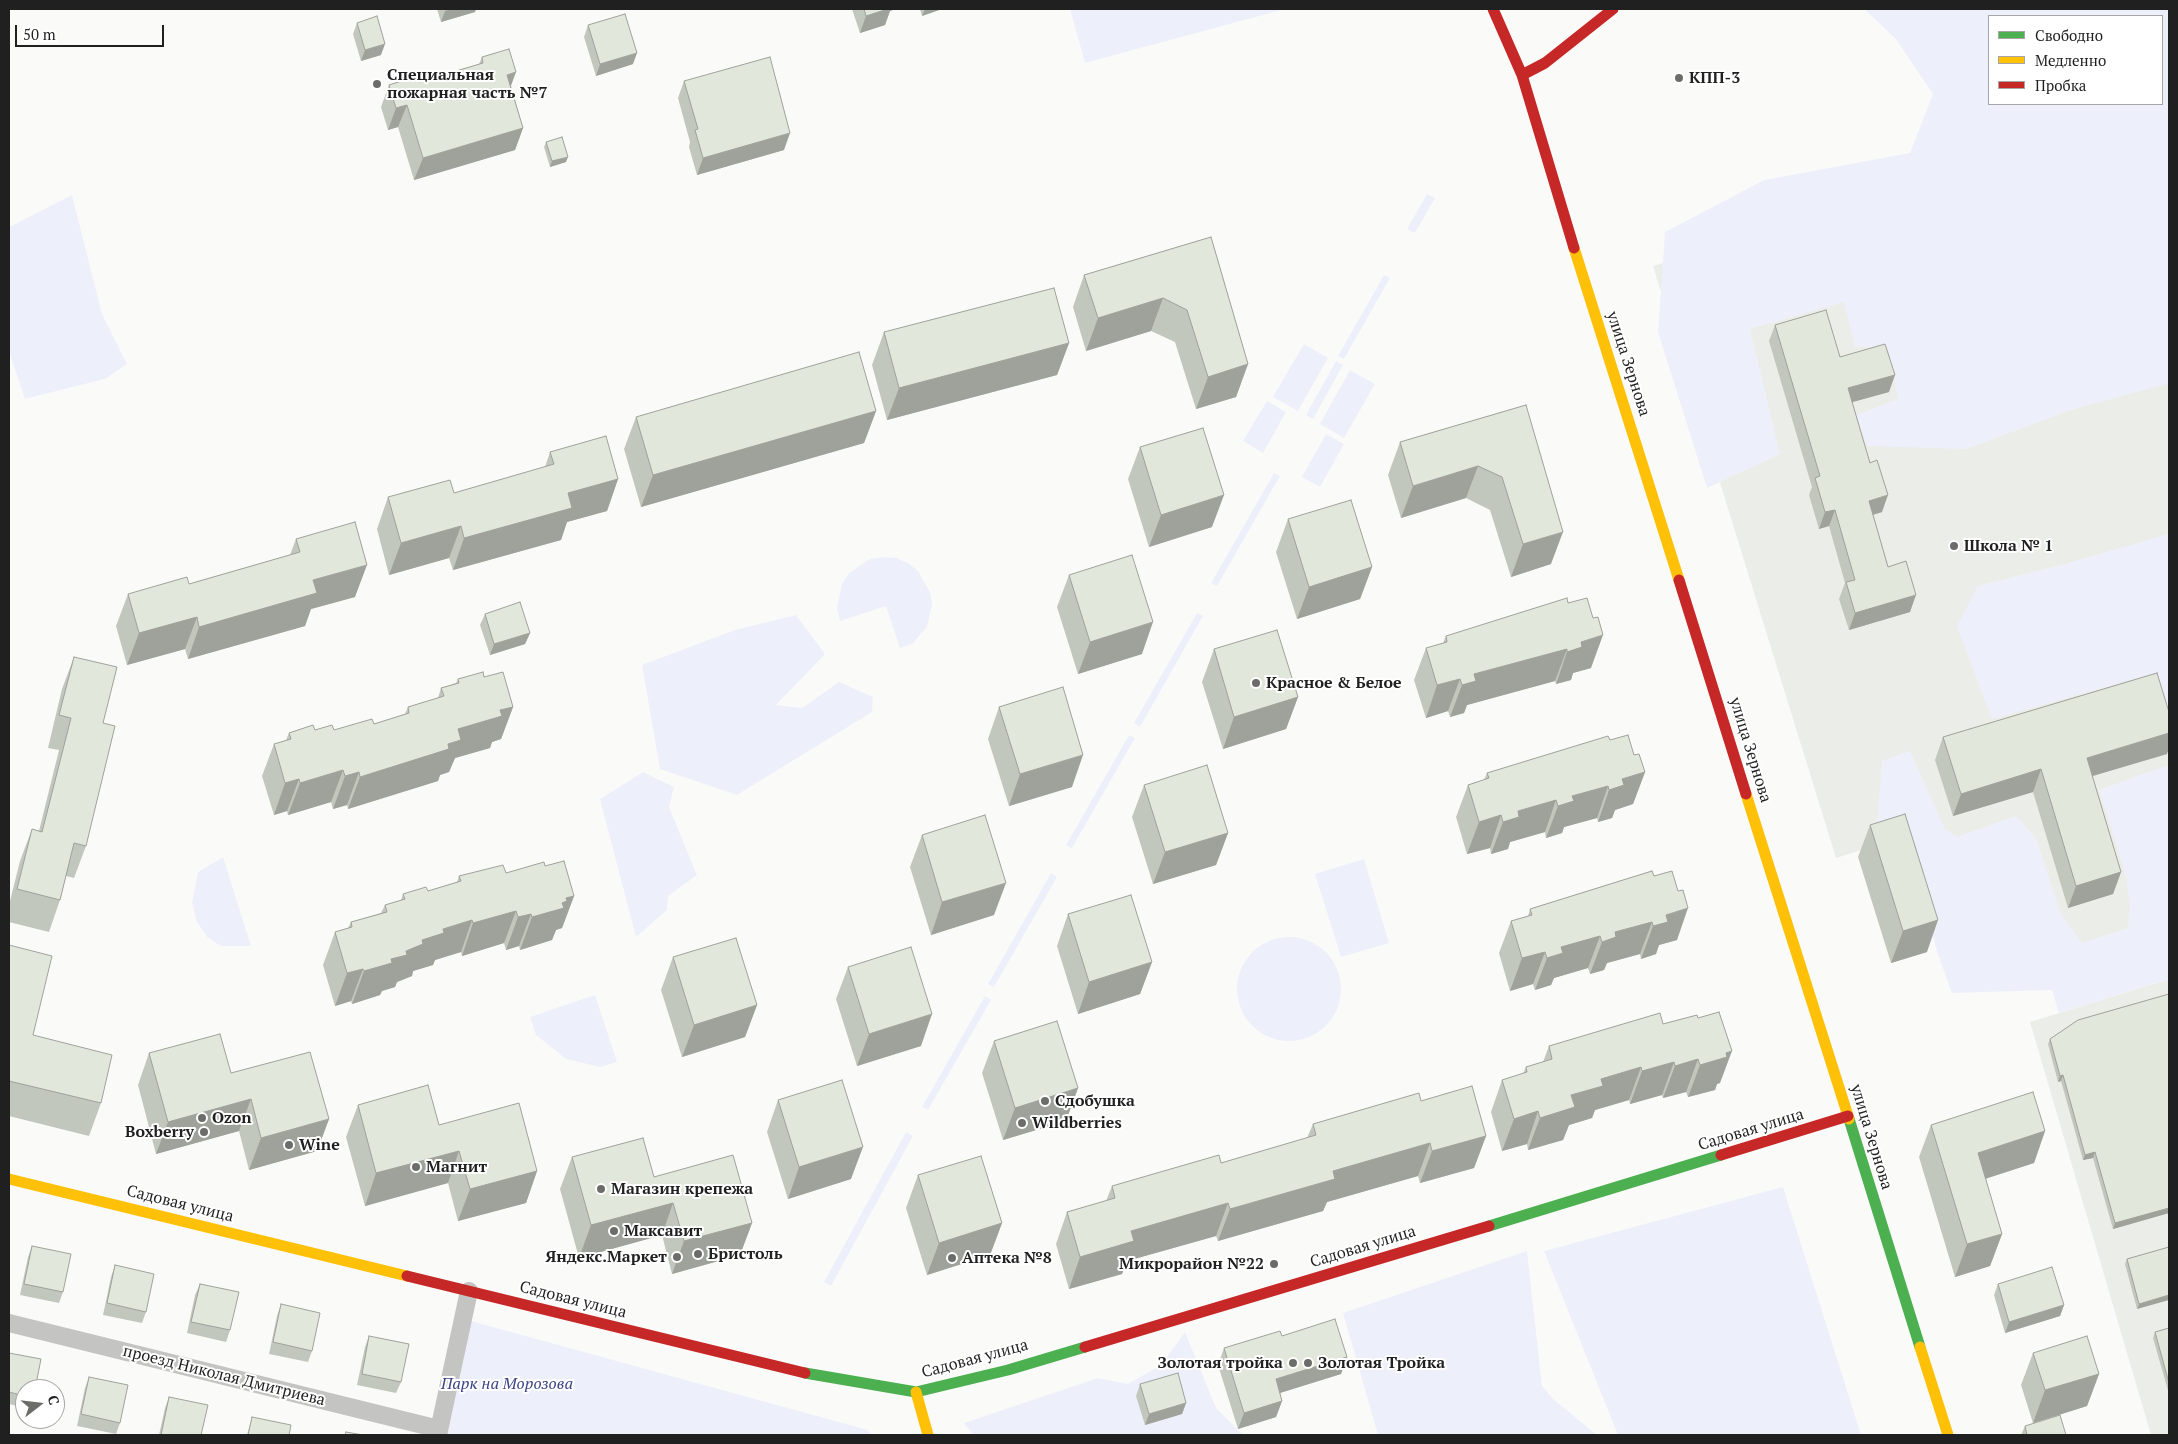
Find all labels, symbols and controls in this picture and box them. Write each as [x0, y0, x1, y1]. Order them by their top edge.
scale bar [18, 15, 166, 47]
legend [1988, 15, 2163, 105]
text: 50 m [23, 24, 56, 44]
text: Свободно [2035, 25, 2103, 45]
text: Медленно [2035, 50, 2106, 70]
place label: Специальная пожарная часть №7 [387, 65, 548, 103]
place label: КПП-3 [1689, 68, 1740, 88]
marker: КПП-3 [1673, 72, 1685, 84]
text: Пробка [2035, 75, 2086, 95]
marker: Специальная пожарная часть №7 [371, 78, 383, 90]
street label: улица Зернова [1602, 309, 1654, 419]
place label: Школа № 1 [1964, 536, 2053, 556]
marker: Школа № 1 [1948, 540, 1960, 552]
place label: Красное & Белое [1266, 673, 1402, 693]
marker: Красное & Белое [1250, 677, 1262, 689]
street label: улица Зернова [1725, 695, 1775, 805]
street label: улица Зернова [1846, 1082, 1896, 1192]
place label: Сдобушка [1055, 1091, 1135, 1111]
marker: Сдобушка [1039, 1095, 1051, 1107]
street label: Садовая улица [1696, 1105, 1806, 1155]
place label: Ozon [212, 1108, 252, 1128]
marker: Ozon [196, 1112, 208, 1124]
place label: Wildberries [1032, 1113, 1122, 1133]
marker: Wildberries [1016, 1117, 1028, 1129]
place label: Boxberry [125, 1122, 194, 1142]
marker: Boxberry [198, 1126, 210, 1138]
place label: Wine [299, 1135, 340, 1155]
marker: Wine [283, 1139, 295, 1151]
place label: Магнит [426, 1157, 487, 1177]
marker: Магнит [410, 1161, 422, 1173]
place label: Магазин крепежа [611, 1179, 753, 1199]
street label: Садовая улица [125, 1181, 235, 1227]
marker: Магазин крепежа [595, 1183, 607, 1195]
place label: Максавит [624, 1221, 702, 1241]
street label: Садовая улица [1308, 1222, 1418, 1272]
marker: Максавит [608, 1225, 620, 1237]
place label: Бристоль [708, 1244, 783, 1264]
place label: Яндекс.Маркет [545, 1247, 667, 1267]
marker: Бристоль [692, 1248, 704, 1260]
place label: Аптека №8 [962, 1248, 1052, 1268]
marker: Яндекс.Маркет [671, 1251, 683, 1263]
marker: Аптека №8 [946, 1252, 958, 1264]
place label: Микрорайон №22 [1119, 1254, 1264, 1274]
marker: Микрорайон №22 [1268, 1258, 1280, 1270]
street label: Садовая улица [518, 1277, 628, 1323]
street label: Садовая улица [920, 1336, 1030, 1382]
street label: проезд Николая Дмитриева [121, 1342, 327, 1410]
place label: Золотая тройка [1157, 1353, 1283, 1373]
place label: Золотая Тройка [1318, 1353, 1445, 1373]
marker: Золотая тройка [1287, 1357, 1299, 1369]
marker: Золотая Тройка [1302, 1357, 1314, 1369]
park label: Парк на Морозова [441, 1374, 573, 1394]
north arrow [15, 1379, 65, 1429]
text: С [44, 1393, 64, 1407]

